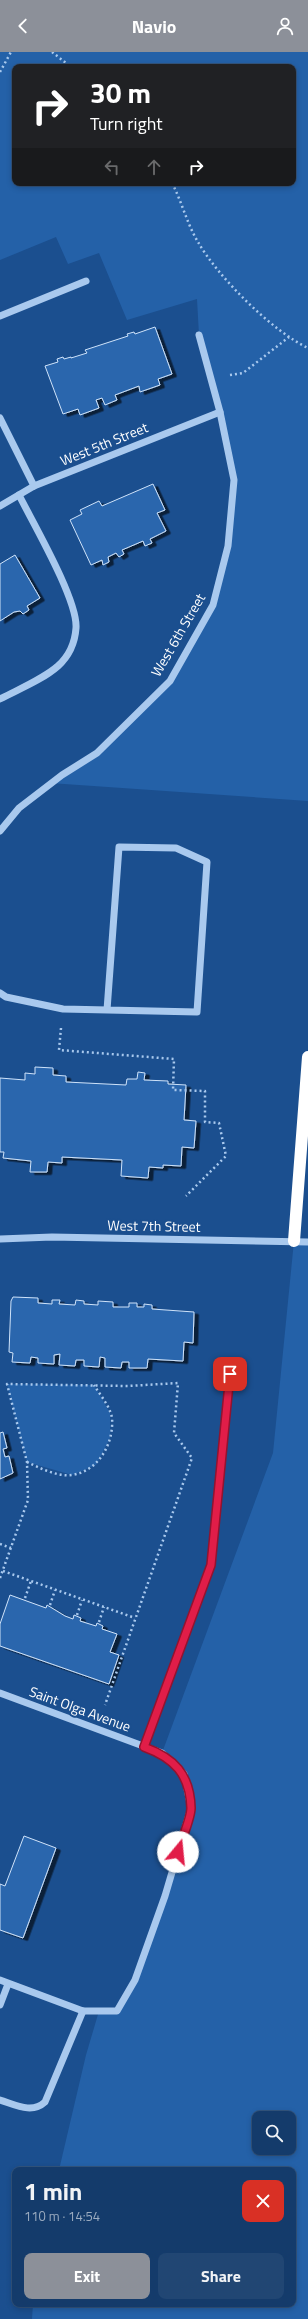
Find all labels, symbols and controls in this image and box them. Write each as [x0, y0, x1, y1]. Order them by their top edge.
text: Navio [132, 13, 176, 40]
icon: back [12, 15, 34, 37]
icon: person [274, 15, 296, 37]
text: 30 m [90, 71, 151, 114]
icon: right [24, 80, 76, 132]
text: Turn right [90, 110, 163, 137]
icon: left [101, 156, 123, 178]
icon: ahead [143, 156, 165, 178]
icon: right [185, 156, 207, 178]
street label: West 5th Street [57, 416, 151, 471]
street label: West 6th Street [145, 589, 210, 680]
street label: West 7th Street [107, 1214, 201, 1237]
pin [213, 1357, 247, 1391]
icon: arrive [219, 1363, 241, 1385]
street label: Saint Olga Avenue [26, 1680, 134, 1737]
position arrow [157, 1831, 199, 1873]
map controls [252, 2111, 296, 2155]
button: search [252, 2111, 296, 2155]
text: 1 min [24, 2173, 82, 2209]
button: close [242, 2180, 284, 2222]
text: 110 m · 14:54 [24, 2206, 100, 2226]
button: Exit [24, 2253, 150, 2299]
button: Share [158, 2253, 284, 2299]

